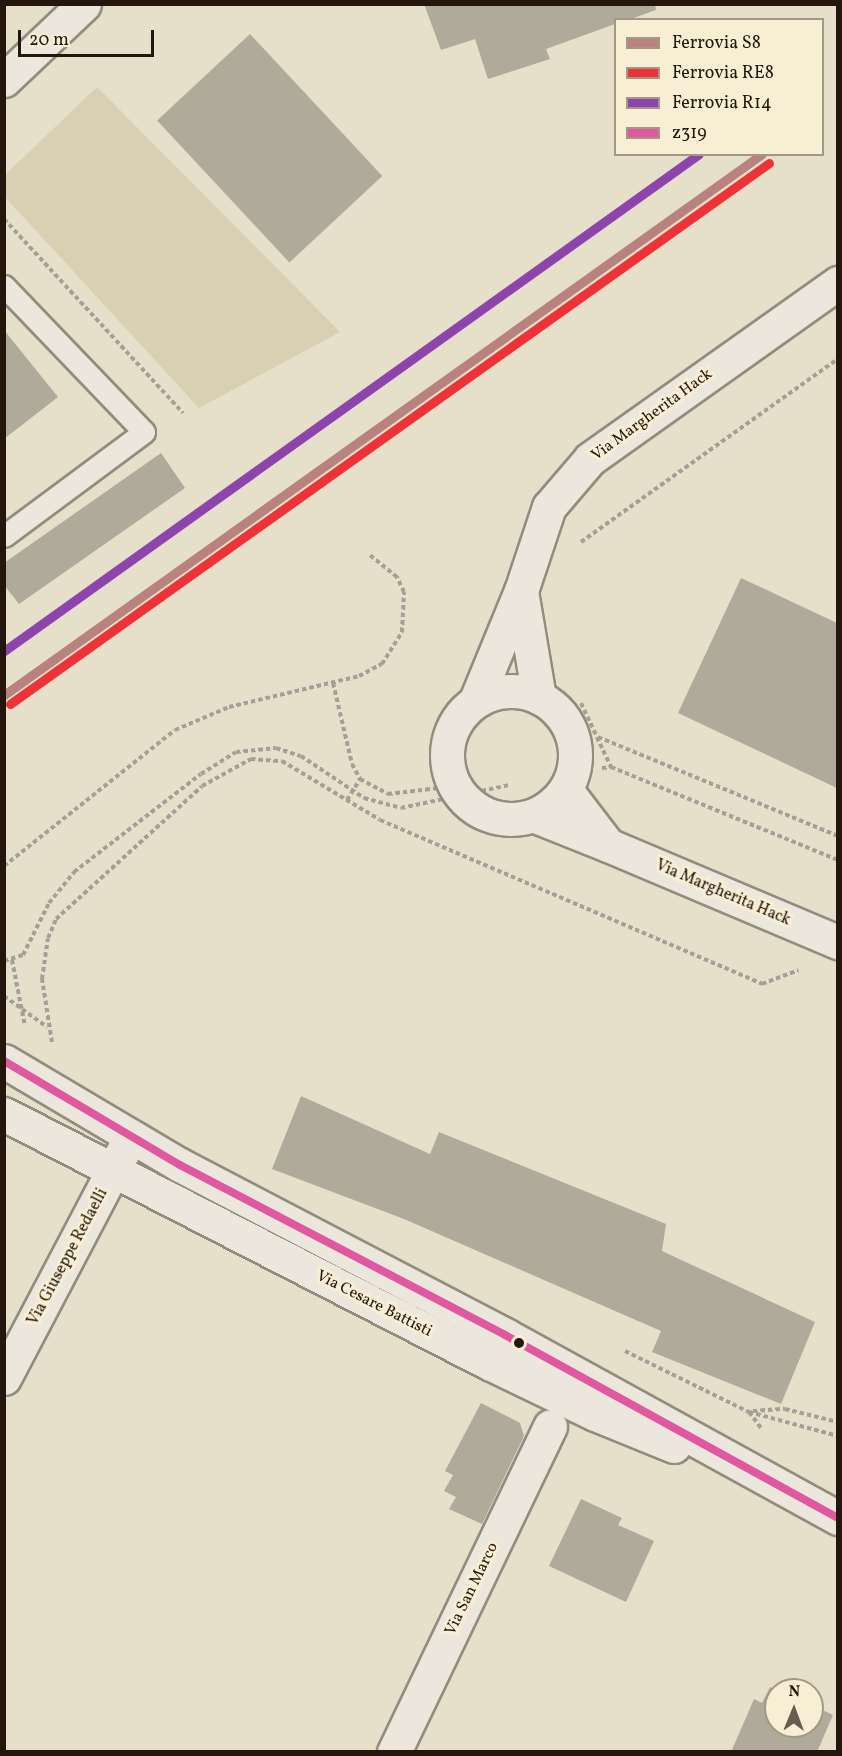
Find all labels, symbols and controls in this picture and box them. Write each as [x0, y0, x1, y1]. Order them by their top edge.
scale bar [21, 18, 158, 56]
legend [614, 18, 824, 156]
text: 20 m [29, 28, 69, 53]
text: Ferrovia S8 [672, 31, 761, 56]
text: Ferrovia RE8 [672, 61, 774, 86]
text: Ferrovia R14 [672, 91, 772, 116]
text: z319 [672, 121, 707, 146]
street label: Via Margherita Hack [588, 365, 716, 465]
street label: Via Margherita Hack [653, 856, 793, 930]
street label: Via Giuseppe Redaelli [24, 1185, 112, 1329]
street label: Via Cesare Battisti [313, 1267, 435, 1341]
unlabelled marker [513, 1337, 525, 1349]
street label: Via San Marco [441, 1539, 503, 1639]
north arrow [764, 1678, 824, 1738]
text: N [788, 1681, 800, 1703]

